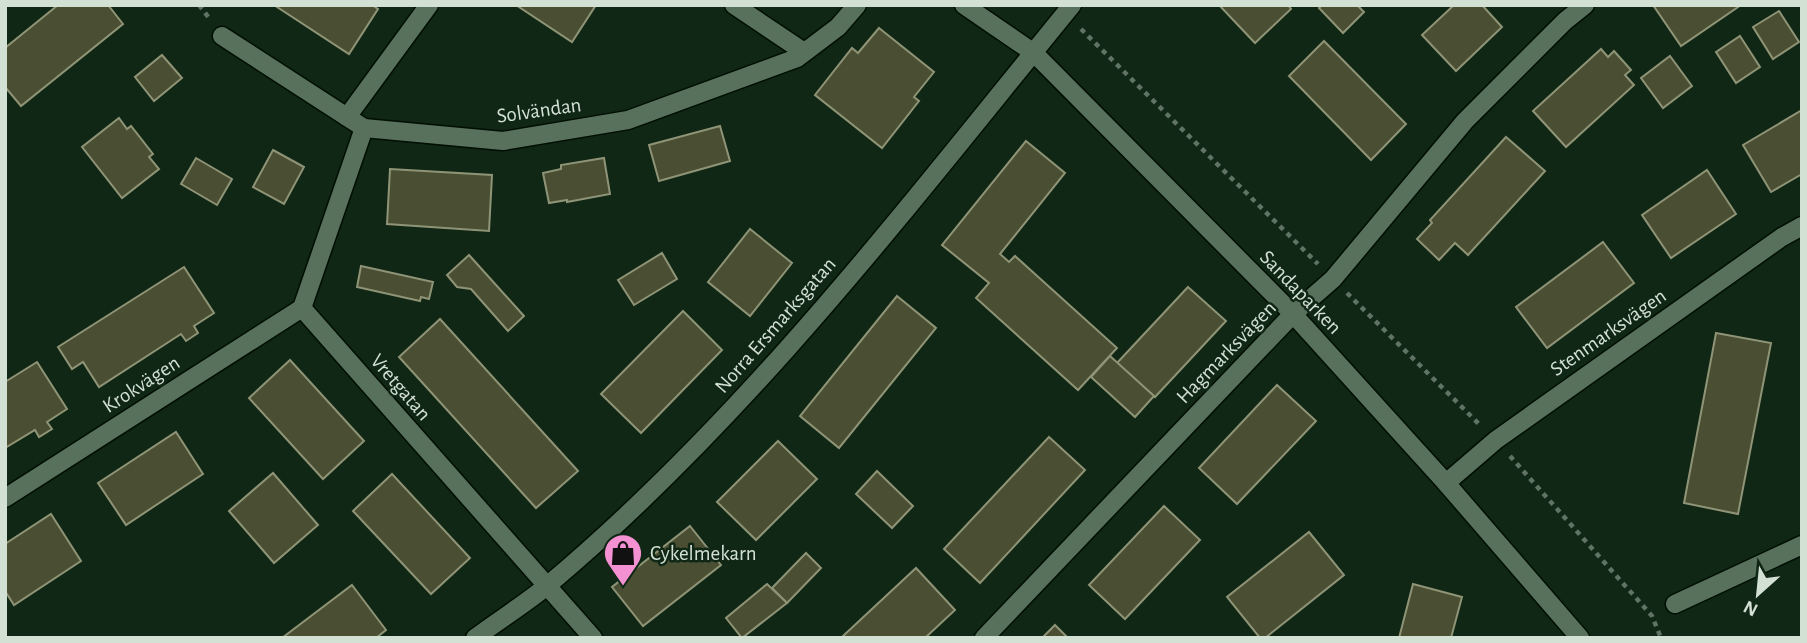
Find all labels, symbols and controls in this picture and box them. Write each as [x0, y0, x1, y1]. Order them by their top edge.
street label: Solvändan [495, 94, 583, 127]
street label: Sandaparken [1256, 247, 1345, 338]
street label: Norra Ersmarksgatan [711, 253, 840, 397]
street label: Stenmarksvägen [1547, 285, 1670, 380]
street label: Hagmarksvägen [1173, 297, 1280, 408]
street label: Vretgatan [366, 350, 435, 425]
street label: Krokvägen [99, 352, 183, 417]
shop icon: Cykelmekarn [602, 532, 644, 587]
place label: Cykelmekarn [650, 543, 757, 564]
north arrow [1723, 559, 1793, 629]
text: N [1741, 596, 1761, 619]

